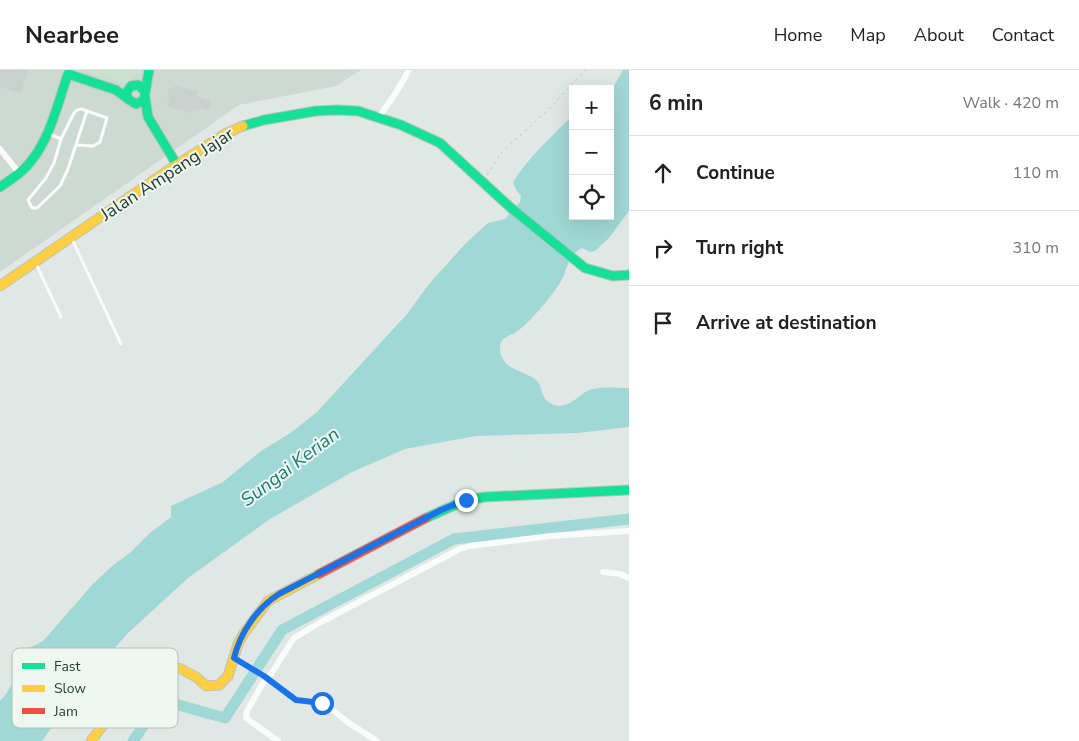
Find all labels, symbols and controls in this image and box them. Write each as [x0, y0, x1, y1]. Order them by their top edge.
text: Nearbee [25, 19, 119, 51]
text: Home [774, 23, 822, 47]
text: Map [850, 23, 886, 47]
text: About [914, 23, 964, 47]
text: Contact [992, 23, 1054, 47]
map controls [569, 85, 614, 220]
button: + [569, 85, 614, 130]
text: 6 min [649, 89, 703, 117]
text: Walk · 420 m [963, 92, 1059, 114]
street label: Jalan Ampang Jajar [95, 122, 239, 227]
button: − [569, 130, 614, 175]
icon: ahead [649, 159, 677, 187]
text: Continue [696, 160, 775, 186]
text: 110 m [1012, 162, 1059, 184]
button: locate [569, 175, 614, 220]
icon: right [649, 234, 677, 262]
text: Turn right [696, 235, 783, 261]
text: 310 m [1012, 237, 1059, 259]
icon: arrive [649, 309, 677, 337]
text: Arrive at destination [696, 310, 877, 336]
water label: Sungai Kerian [235, 421, 345, 513]
route end [455, 489, 478, 512]
legend [12, 648, 178, 728]
text: Fast [54, 657, 80, 676]
text: Slow [54, 679, 86, 698]
route start [311, 692, 334, 715]
text: Jam [53, 702, 78, 721]

